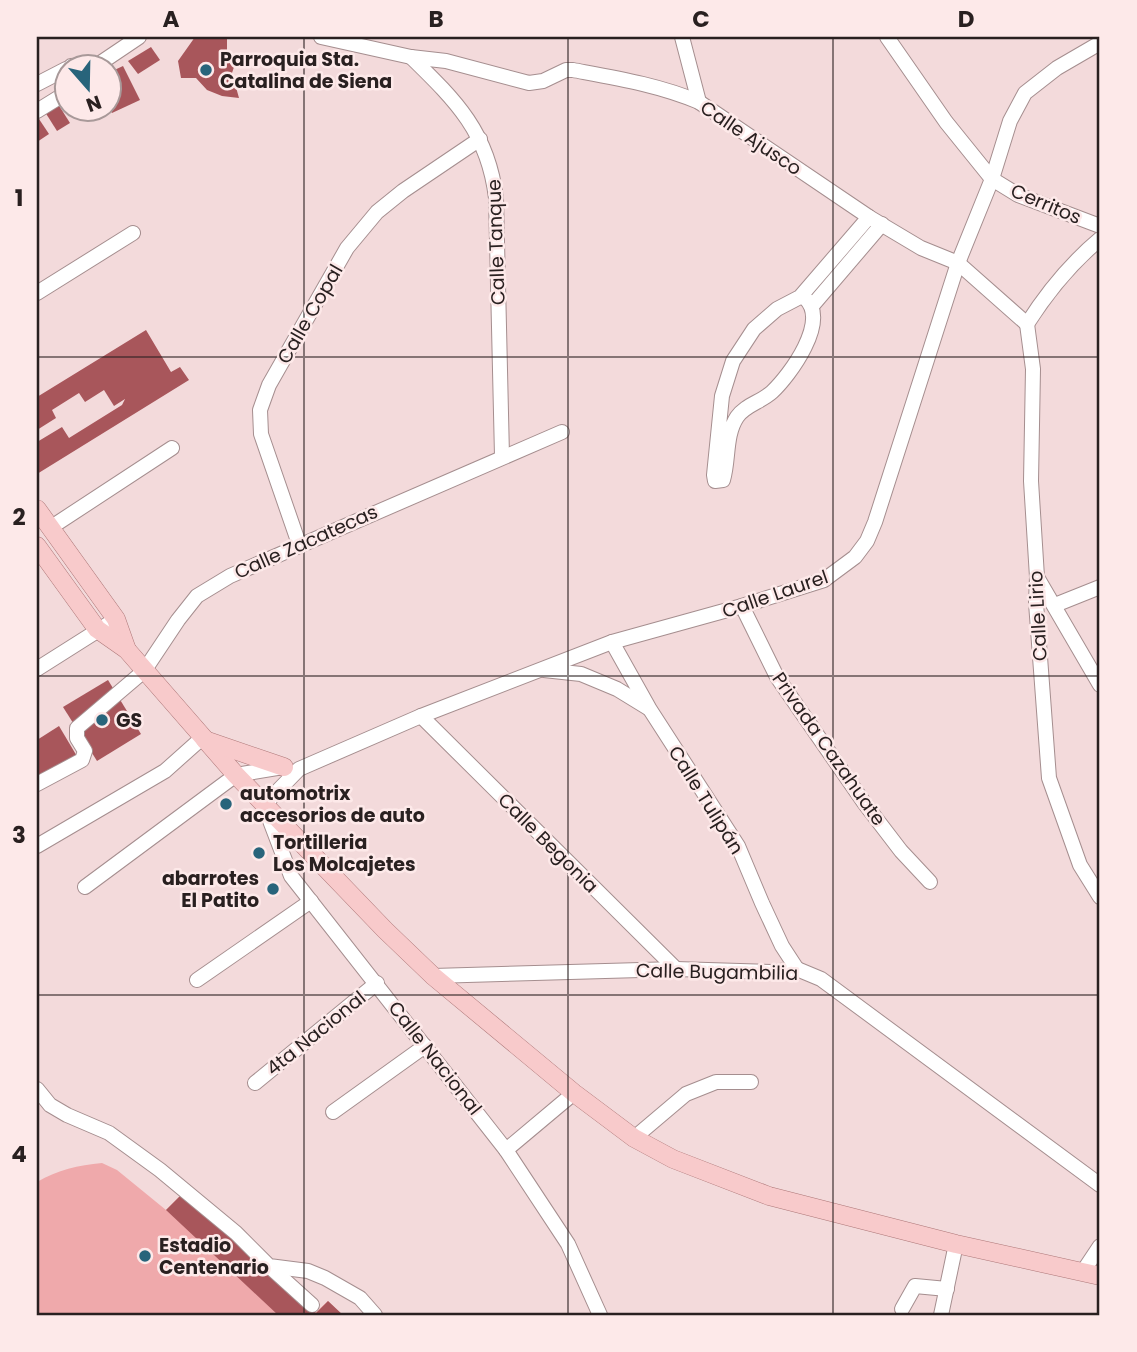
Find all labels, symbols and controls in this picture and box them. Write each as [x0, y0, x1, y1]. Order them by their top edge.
text: A [163, 3, 180, 35]
text: B [428, 3, 444, 35]
text: C [692, 3, 710, 35]
text: D [958, 3, 974, 35]
place label: Parroquia Sta. Catalina de Siena [220, 46, 392, 95]
north arrow [52, 52, 122, 122]
marker: Parroquia Sta. Catalina de Siena [198, 62, 214, 78]
text: N [82, 88, 105, 119]
street label: Calle Ajusco [695, 94, 807, 182]
street label: Cerritos [1007, 177, 1085, 231]
street label: Calle Tanque [480, 179, 512, 305]
text: 1 [15, 182, 23, 214]
street label: Calle Copal [271, 259, 349, 369]
street label: Calle Zacatecas [230, 498, 382, 586]
text: 2 [12, 501, 26, 533]
street label: Calle Laurel [718, 563, 832, 625]
street label: Calle Lirio [1022, 570, 1054, 662]
street label: Privada Cazahuate [766, 667, 892, 831]
place label: GS [116, 707, 142, 734]
marker: GS [94, 712, 110, 728]
street label: Calle Tulipán [662, 741, 750, 859]
place label: automotrix accesorios de auto [240, 780, 425, 829]
street label: Calle Begonia [492, 787, 604, 899]
marker: automotrix accesorios de auto [218, 796, 234, 812]
text: 3 [12, 819, 26, 851]
place label: Tortilleria Los Molcajetes [273, 829, 416, 878]
marker: Tortilleria Los Molcajetes [251, 845, 267, 861]
place label: abarrotes El Patito [162, 865, 259, 914]
marker: abarrotes El Patito [265, 881, 281, 897]
street label: Calle Bugambilia [636, 957, 798, 987]
street label: 4ta Nacional [260, 984, 372, 1082]
street label: Calle Nacional [382, 995, 488, 1121]
text: 4 [11, 1138, 27, 1170]
place label: Estadio Centenario [159, 1232, 269, 1281]
marker: Estadio Centenario [137, 1248, 153, 1264]

